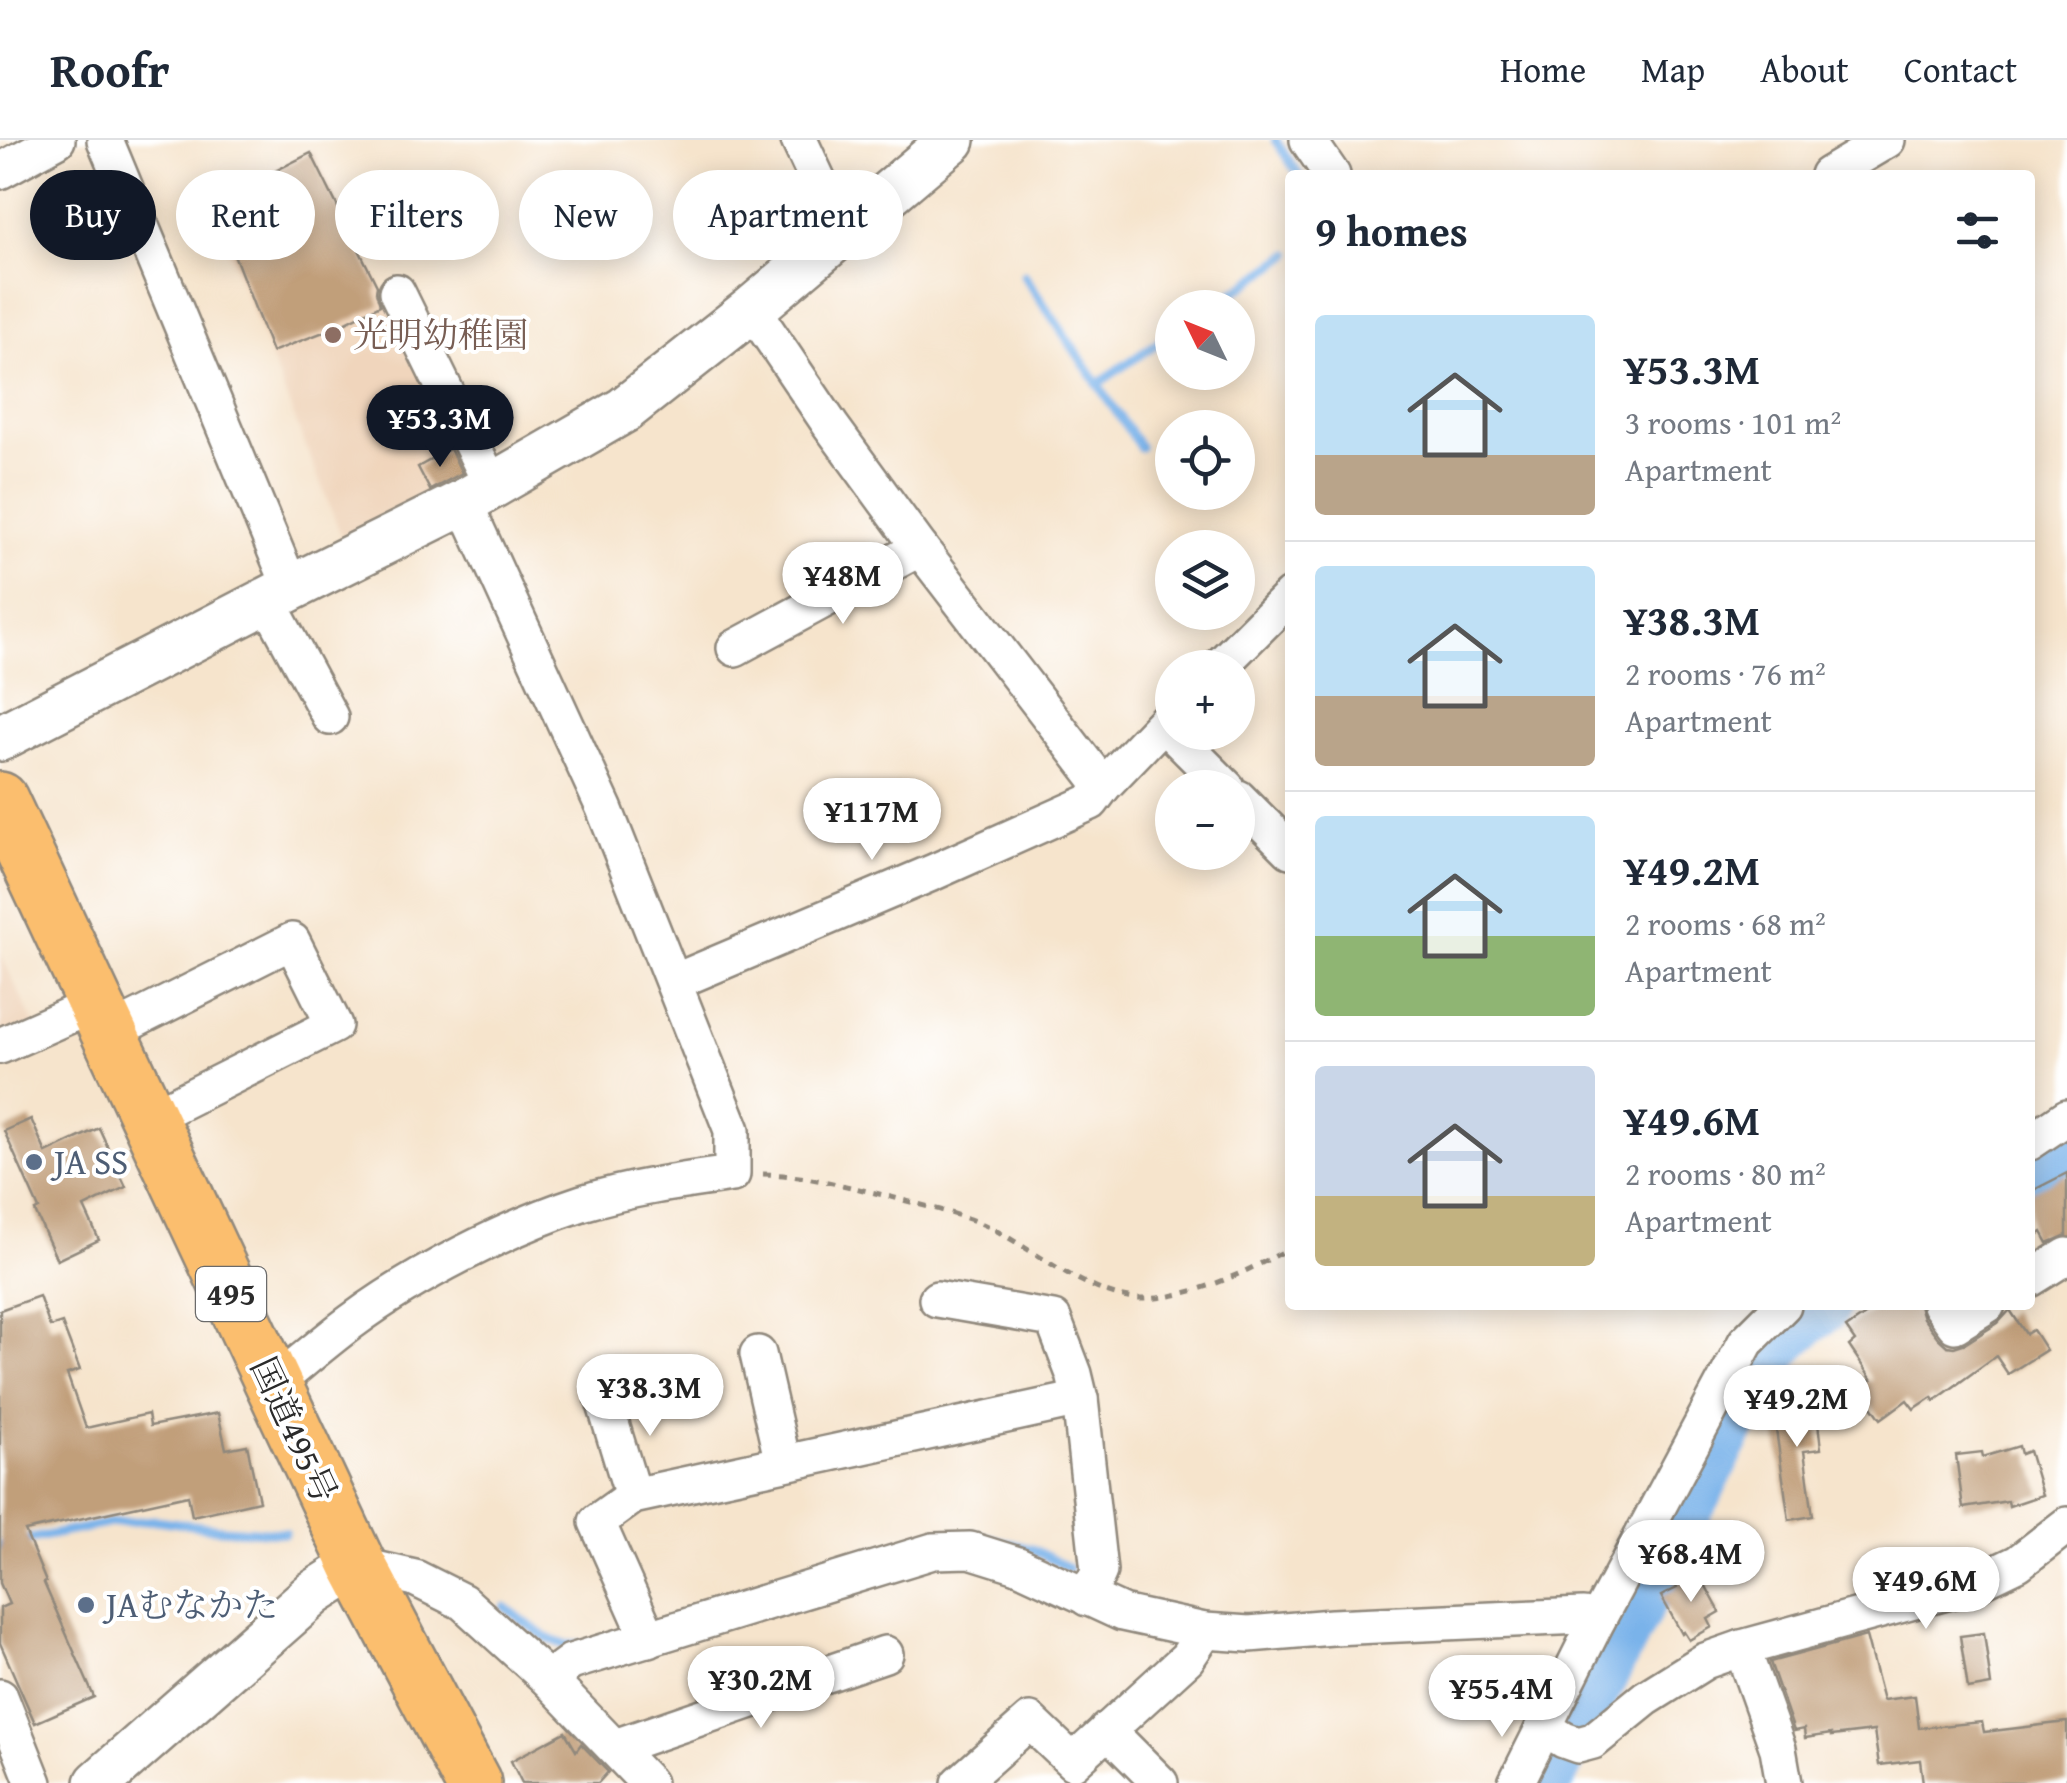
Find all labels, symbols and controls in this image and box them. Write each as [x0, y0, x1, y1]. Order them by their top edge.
text: Roofr [50, 34, 170, 105]
text: Home [1500, 44, 1586, 95]
text: Map [1641, 44, 1705, 95]
text: About [1760, 44, 1849, 95]
text: Contact [1904, 44, 2017, 95]
chip: Buy [30, 170, 156, 260]
chip: Rent [176, 170, 315, 260]
chip: Filters [335, 170, 499, 260]
chip: New [519, 170, 653, 260]
chip: Apartment [673, 170, 903, 260]
text: 9 homes [1315, 200, 1468, 261]
icon: filters [1950, 203, 2005, 258]
north arrow [1155, 290, 1255, 390]
map controls [1155, 290, 1255, 870]
place label: 光明幼稚園 [353, 309, 528, 360]
marker: 光明幼稚園 [322, 324, 344, 346]
text: ¥53.3M [1625, 338, 1760, 399]
icon: home [1395, 355, 1515, 475]
pin: ¥53.3M [359, 385, 521, 470]
text: ¥53.3M [389, 394, 491, 441]
text: 3 rooms · 101 m² [1625, 399, 1841, 446]
button: locate [1155, 410, 1255, 510]
text: Apartment [1625, 446, 1772, 493]
button: layers [1155, 530, 1255, 630]
pin: ¥48M [784, 542, 902, 627]
text: ¥48M [804, 551, 882, 598]
text: ¥38.3M [1625, 589, 1760, 650]
icon: home [1395, 606, 1515, 726]
button: + [1155, 650, 1255, 750]
text: 2 rooms · 76 m² [1625, 650, 1826, 697]
text: Apartment [1625, 697, 1772, 744]
button: − [1155, 770, 1255, 870]
pin: ¥117M [802, 778, 942, 863]
text: ¥117M [825, 787, 919, 834]
text: ¥49.2M [1625, 839, 1760, 900]
icon: home [1395, 856, 1515, 976]
text: 2 rooms · 68 m² [1625, 900, 1826, 947]
text: Apartment [1625, 947, 1772, 994]
text: ¥49.6M [1625, 1089, 1760, 1150]
icon: home [1395, 1106, 1515, 1226]
place label: JA SS [50, 1136, 128, 1187]
text: 2 rooms · 80 m² [1625, 1150, 1826, 1197]
marker: JA SS [23, 1151, 45, 1173]
text: Apartment [1625, 1197, 1772, 1244]
road number: 495 [196, 1267, 266, 1321]
street label: 国道495号 [238, 1349, 350, 1511]
pin: ¥38.3M [569, 1354, 731, 1439]
text: ¥38.3M [599, 1363, 701, 1410]
pin: ¥49.2M [1716, 1365, 1878, 1450]
text: ¥49.2M [1746, 1374, 1848, 1421]
pin: ¥68.4M [1610, 1520, 1772, 1605]
text: ¥68.4M [1640, 1529, 1742, 1576]
pin: ¥49.6M [1845, 1547, 2007, 1632]
text: ¥49.6M [1875, 1556, 1977, 1603]
place label: JAむなかた [102, 1579, 278, 1630]
marker: JAむなかた [75, 1594, 97, 1616]
pin: ¥30.2M [680, 1646, 842, 1731]
text: ¥30.2M [710, 1655, 812, 1702]
pin: ¥55.4M [1421, 1655, 1583, 1740]
text: ¥55.4M [1451, 1664, 1553, 1711]

